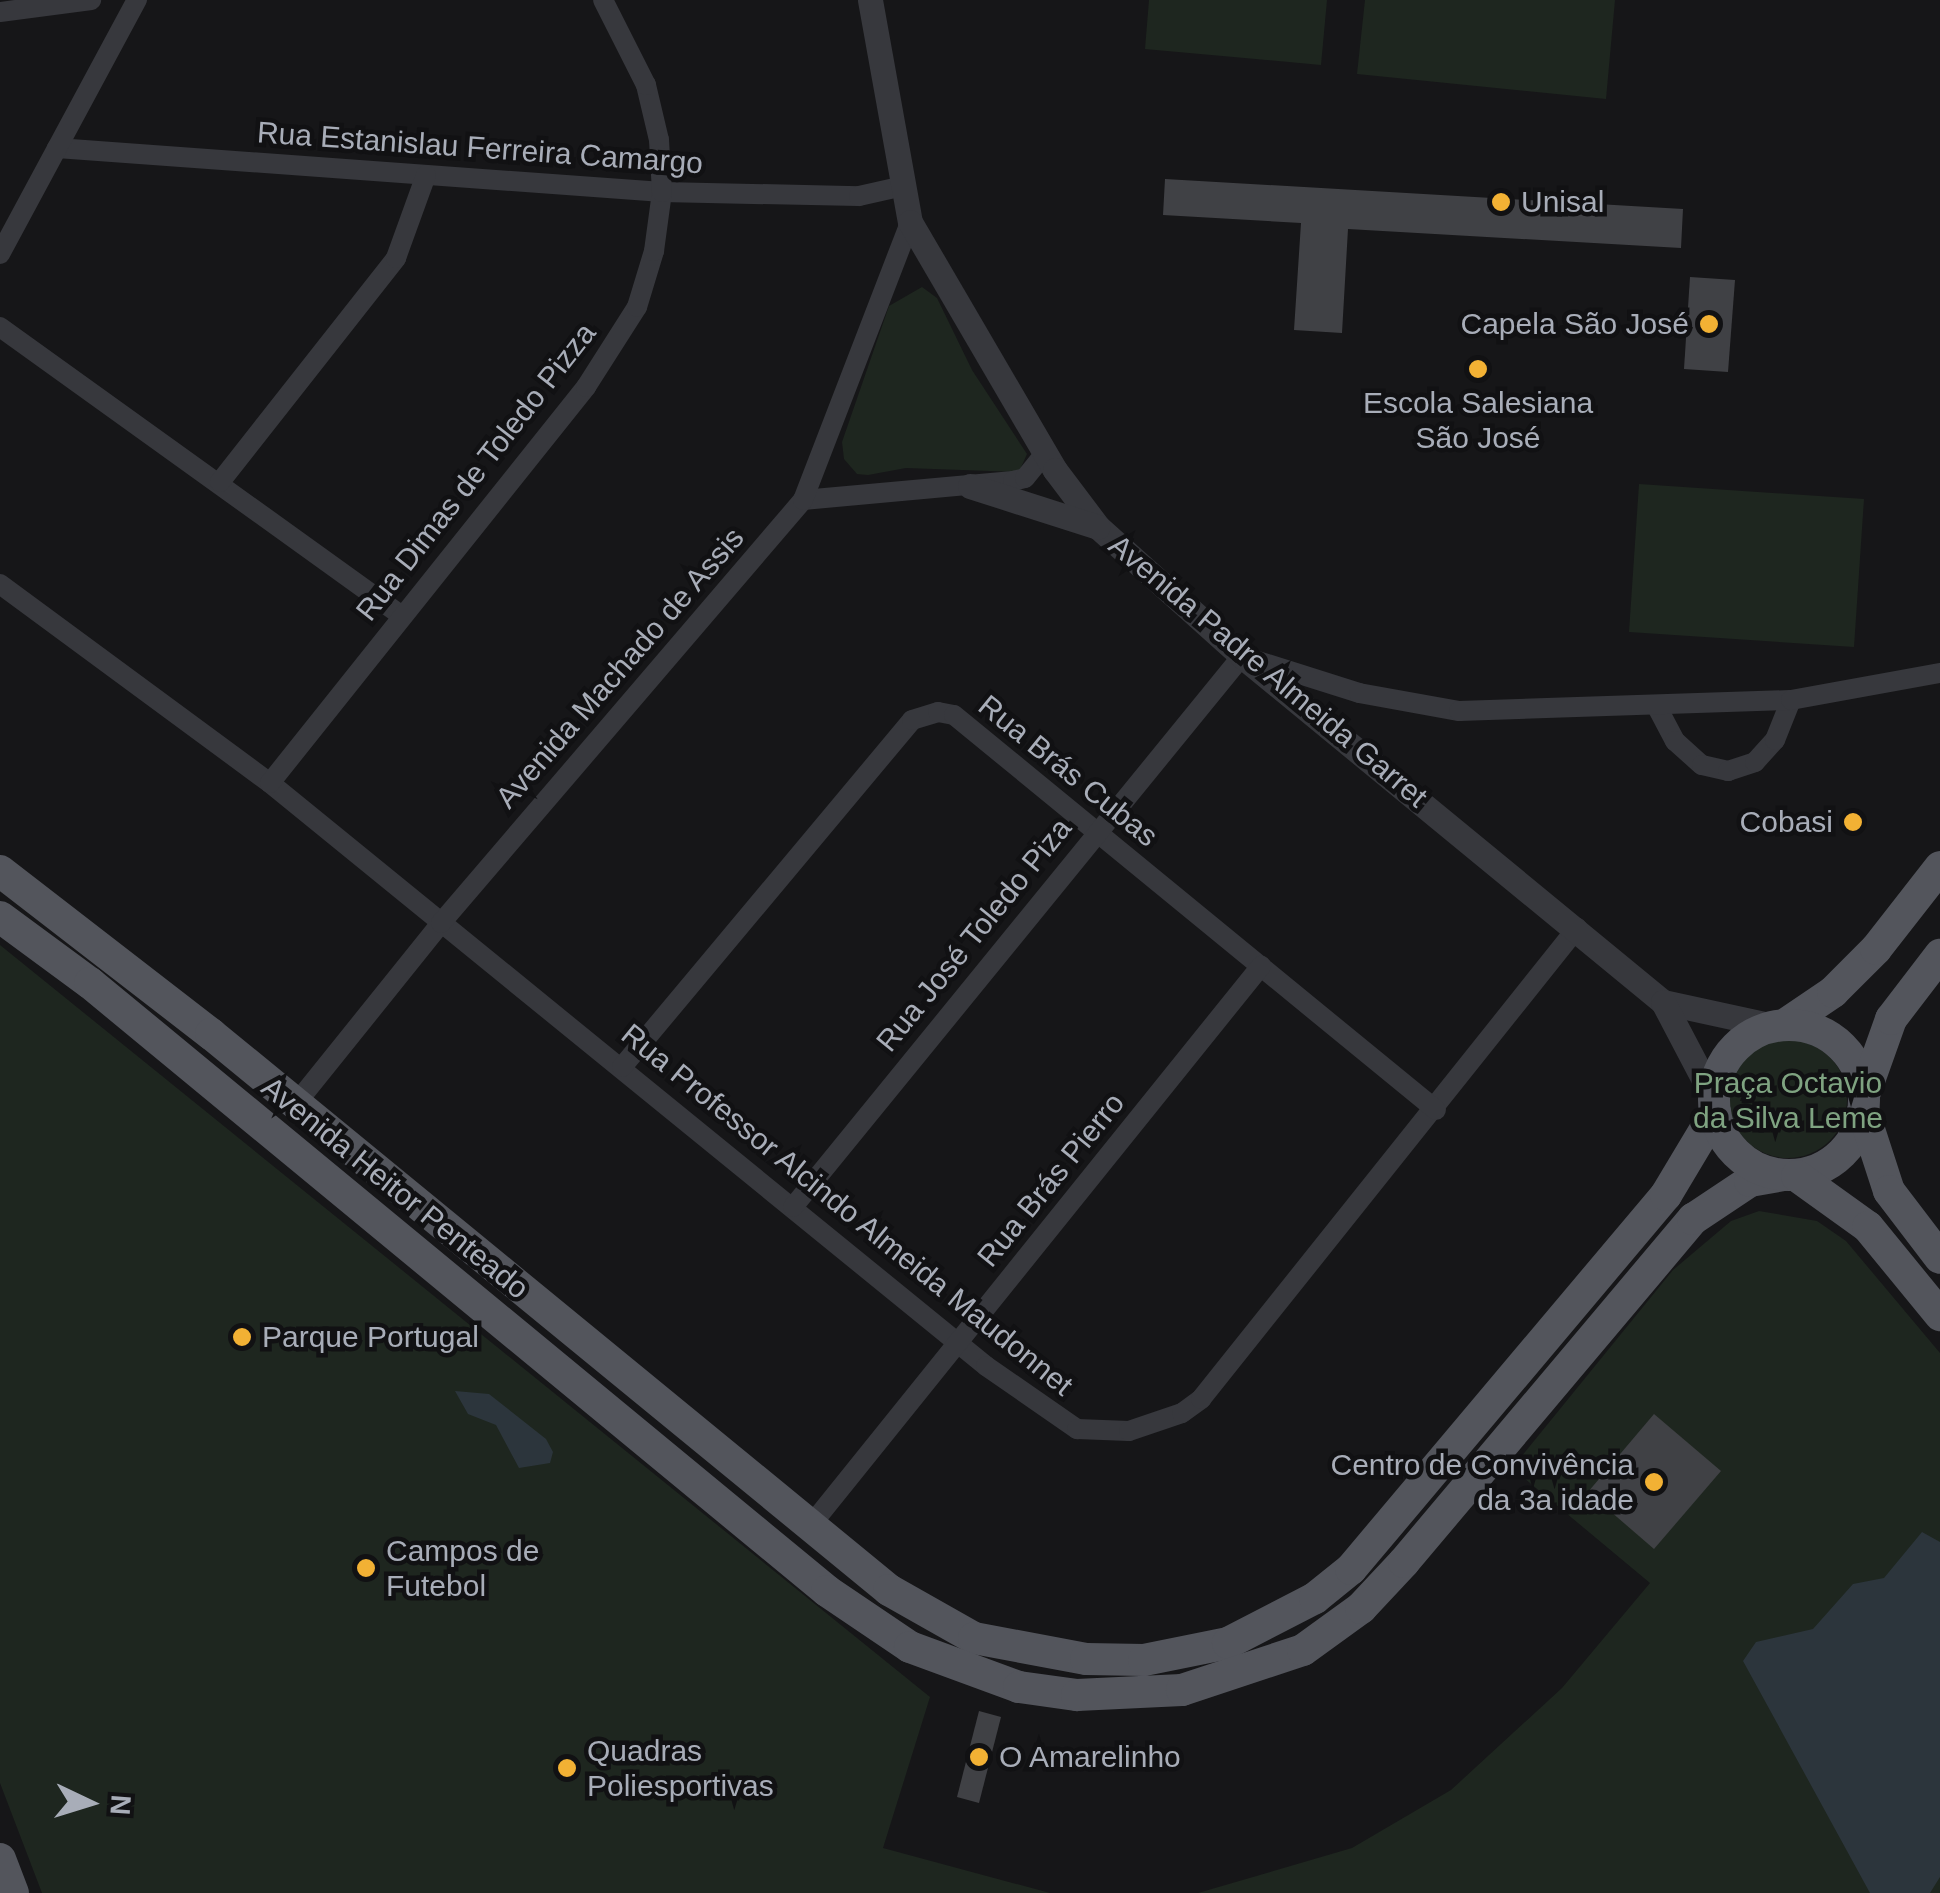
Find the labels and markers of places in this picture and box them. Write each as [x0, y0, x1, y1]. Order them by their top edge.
place label: Unisal [1521, 184, 1604, 220]
marker: Unisal [1490, 191, 1512, 213]
place label: Capela São José [1461, 306, 1689, 342]
marker: Capela São José [1698, 313, 1720, 335]
marker: Escola Salesiana São José [1467, 358, 1489, 380]
place label: Escola Salesiana São José [1363, 385, 1593, 456]
place label: Cobasi [1740, 804, 1833, 840]
marker: Cobasi [1842, 811, 1864, 833]
place label: Parque Portugal [262, 1319, 479, 1355]
marker: Parque Portugal [231, 1326, 253, 1348]
place label: Centro de Convivência da 3a idade [1330, 1447, 1634, 1518]
marker: Centro de Convivência da 3a idade [1643, 1471, 1665, 1493]
place label: Campos de Futebol [386, 1533, 539, 1604]
marker: Campos de Futebol [355, 1557, 377, 1579]
place label: Quadras Poliesportivas [587, 1733, 774, 1804]
place label: O Amarelinho [999, 1739, 1182, 1775]
marker: O Amarelinho [968, 1746, 990, 1768]
marker: Quadras Poliesportivas [556, 1757, 578, 1779]

